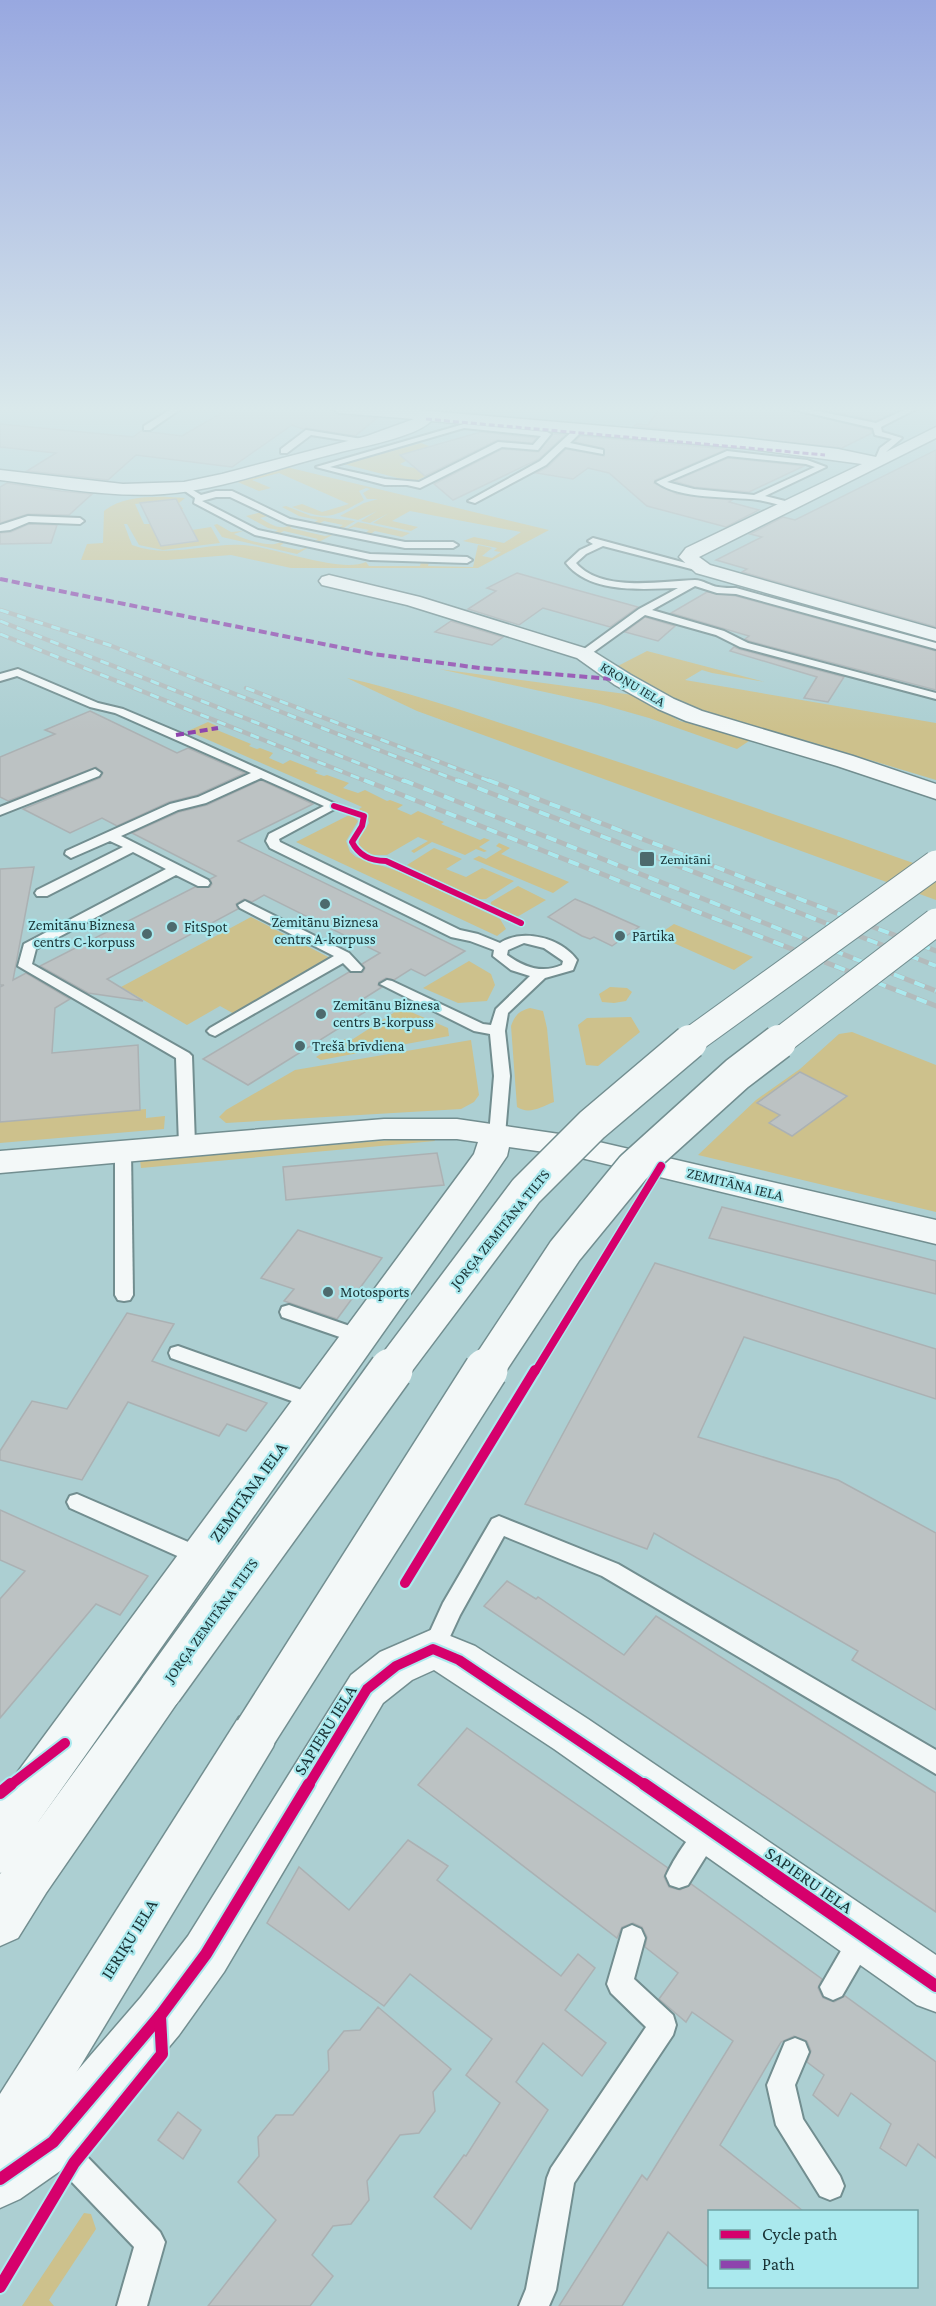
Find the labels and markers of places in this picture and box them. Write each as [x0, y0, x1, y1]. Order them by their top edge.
marker: Zemitāni [638, 850, 656, 868]
place label: Zemitāni [660, 851, 711, 867]
marker: Zemitānu Biznesa centrs A-korpuss [318, 897, 332, 911]
place label: Zemitānu Biznesa centrs A-korpuss [271, 914, 379, 948]
place label: Zemitānu Biznesa centrs C-korpuss [28, 917, 135, 951]
place label: FitSpot [184, 919, 229, 936]
marker: FitSpot [165, 920, 179, 934]
marker: Zemitānu Biznesa centrs C-korpuss [140, 927, 154, 941]
place label: Pārtika [632, 928, 675, 944]
marker: Pārtika [613, 929, 627, 943]
place label: Zemitānu Biznesa centrs B-korpuss [333, 997, 440, 1031]
marker: Zemitānu Biznesa centrs B-korpuss [314, 1007, 328, 1021]
place label: Trešā brīvdiena [312, 1038, 405, 1054]
marker: Trešā brīvdiena [293, 1039, 307, 1053]
place label: Motosports [340, 1284, 410, 1301]
marker: Motosports [321, 1285, 335, 1299]

